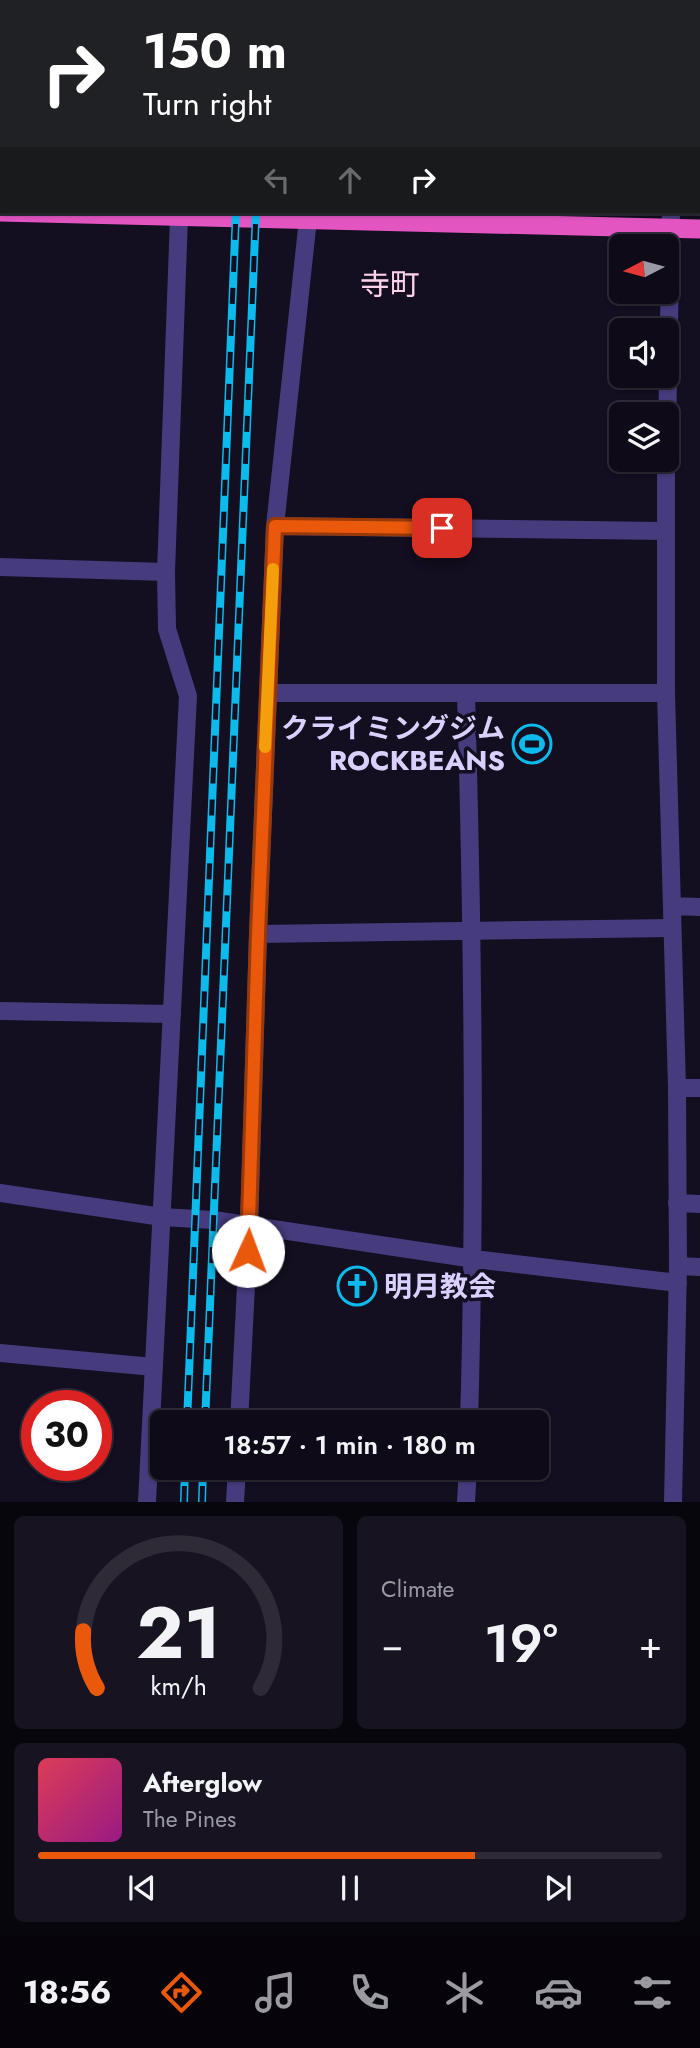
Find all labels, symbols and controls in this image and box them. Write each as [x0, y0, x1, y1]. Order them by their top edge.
text: 150 m [143, 16, 287, 86]
icon: right [28, 28, 119, 119]
text: Turn right [143, 81, 272, 127]
icon: left [258, 161, 296, 199]
icon: ahead [331, 161, 369, 199]
icon: right [404, 161, 442, 199]
north arrow [609, 234, 679, 304]
map controls [609, 234, 679, 472]
district label: 寺町 [360, 263, 420, 306]
button: sound [609, 318, 679, 388]
button: layers [609, 402, 679, 472]
pin [412, 498, 472, 558]
icon: arrive [423, 509, 461, 547]
place label: クライミングジム ROCKBEANS [281, 708, 505, 781]
sports icon: クライミングジム ROCKBEANS [511, 723, 553, 765]
position arrow [211, 1214, 285, 1288]
church icon: 明月教会 [336, 1265, 378, 1307]
place label: 明月教会 [384, 1266, 496, 1307]
speed limit sign: 30 [21, 1390, 112, 1481]
text: 18:57 · 1 min · 180 m [223, 1426, 476, 1464]
text: Climate [381, 1572, 454, 1606]
text: 21 [136, 1581, 221, 1686]
text: 19° [484, 1606, 558, 1682]
text: − [381, 1617, 403, 1672]
text: + [639, 1617, 662, 1672]
text: km/h [150, 1668, 207, 1704]
text: Afterglow [143, 1764, 262, 1802]
text: The Pines [143, 1802, 236, 1836]
icon: previous [123, 1869, 161, 1907]
icon: pause [331, 1869, 369, 1907]
icon: next [539, 1869, 577, 1907]
icon: directions [157, 1968, 206, 2017]
icon: music [251, 1968, 300, 2017]
icon: phone [345, 1968, 394, 2017]
icon: climate [440, 1968, 489, 2017]
icon: car [534, 1968, 583, 2017]
icon: filters [628, 1968, 677, 2017]
text: 18:56 [23, 1969, 111, 2015]

